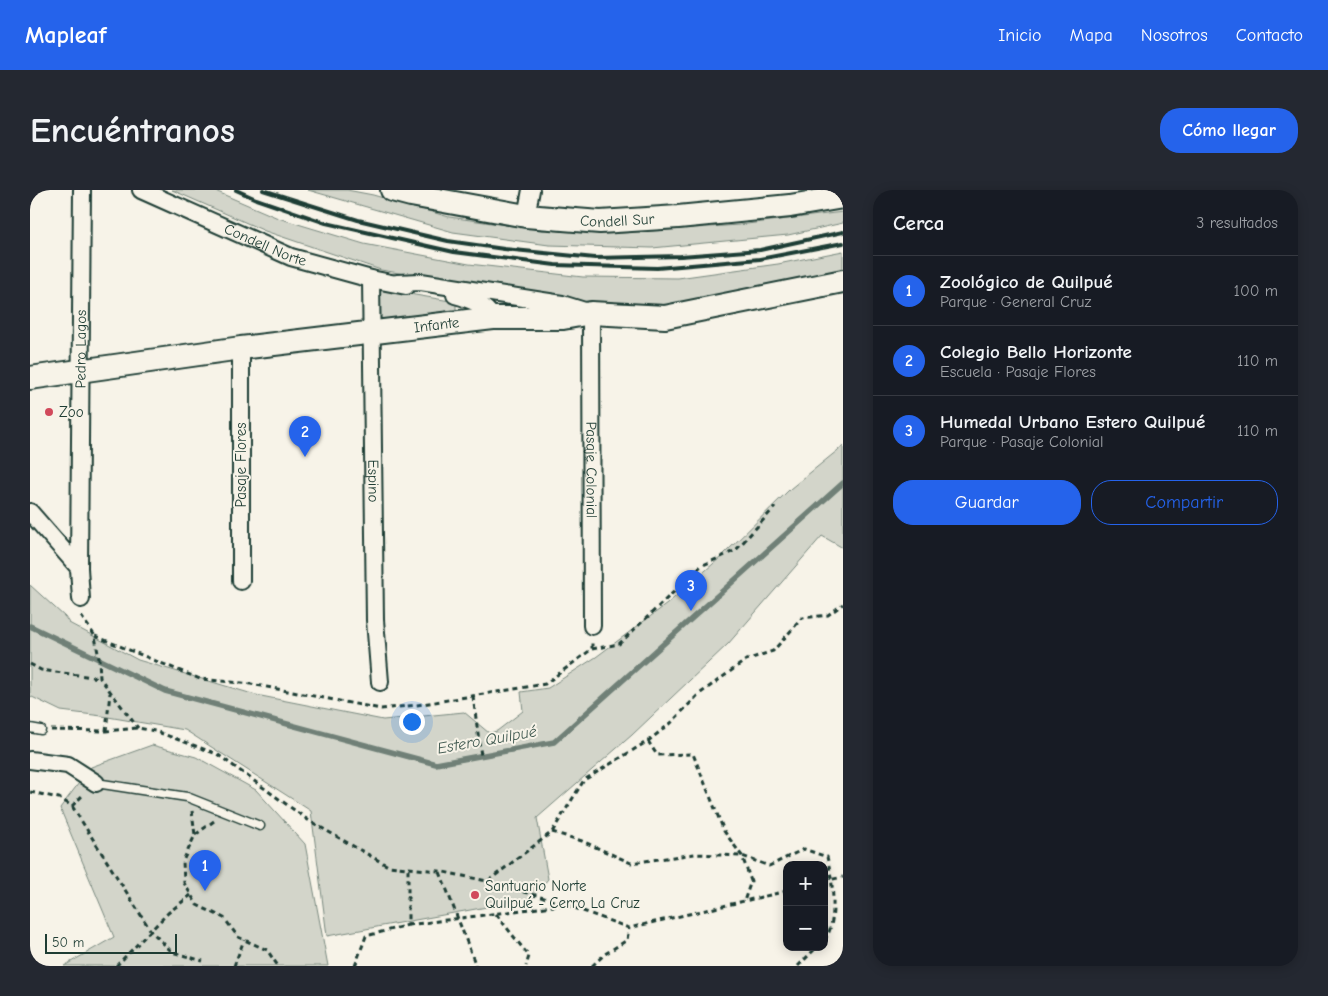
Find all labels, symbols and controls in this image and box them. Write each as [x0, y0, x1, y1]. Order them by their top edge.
text: Mapleaf [25, 21, 106, 49]
text: Inicio [998, 25, 1042, 46]
text: Mapa [1070, 25, 1113, 46]
text: Nosotros [1141, 25, 1208, 46]
text: Contacto [1236, 25, 1303, 46]
button: Cómo llegar [1160, 108, 1298, 153]
text: Encuéntranos [30, 110, 235, 151]
street label: Condell Sur [579, 210, 655, 231]
text: Cerca [893, 211, 944, 235]
text: 3 resultados [1196, 214, 1278, 232]
street label: Condell Norte [221, 219, 309, 270]
text: Zoológico de Quilpué [940, 271, 1113, 293]
text: 1 [906, 282, 912, 300]
text: 100 m [1234, 282, 1278, 300]
text: Parque · General Cruz [940, 293, 1091, 311]
street label: Pedro Lagos [71, 310, 90, 389]
street label: Infante [413, 313, 461, 336]
text: Colegio Bello Horizonte [940, 341, 1132, 363]
text: 2 [905, 352, 913, 370]
text: 110 m [1237, 352, 1278, 370]
text: Escuela · Pasaje Flores [940, 363, 1096, 381]
place label: Zoo [59, 403, 84, 421]
marker: Zoo [43, 406, 55, 418]
text: Humedal Urbano Estero Quilpué [940, 411, 1205, 433]
pin: 2 [289, 416, 321, 457]
street label: Pasaje Colonial [582, 422, 601, 518]
text: 3 [905, 422, 913, 440]
text: 110 m [1237, 422, 1278, 440]
street label: Pasaje Flores [232, 423, 250, 507]
text: Parque · Pasaje Colonial [940, 433, 1104, 451]
street label: Espino [364, 459, 383, 503]
button: Guardar [893, 480, 1081, 525]
button: Compartir [1091, 480, 1278, 525]
pin: 3 [675, 570, 707, 611]
your location [399, 709, 425, 735]
water label: Estero Quilpué [436, 722, 538, 758]
pin: 1 [189, 850, 221, 891]
map controls [783, 861, 828, 951]
button: + [783, 861, 828, 906]
place label: Santuario Norte Quilpué - Cerro La Cruz [485, 877, 640, 912]
marker: Santuario Norte Quilpué - Cerro La Cruz [469, 889, 481, 901]
button: − [783, 906, 828, 951]
scale bar [45, 931, 178, 954]
text: 50 m [52, 934, 84, 951]

